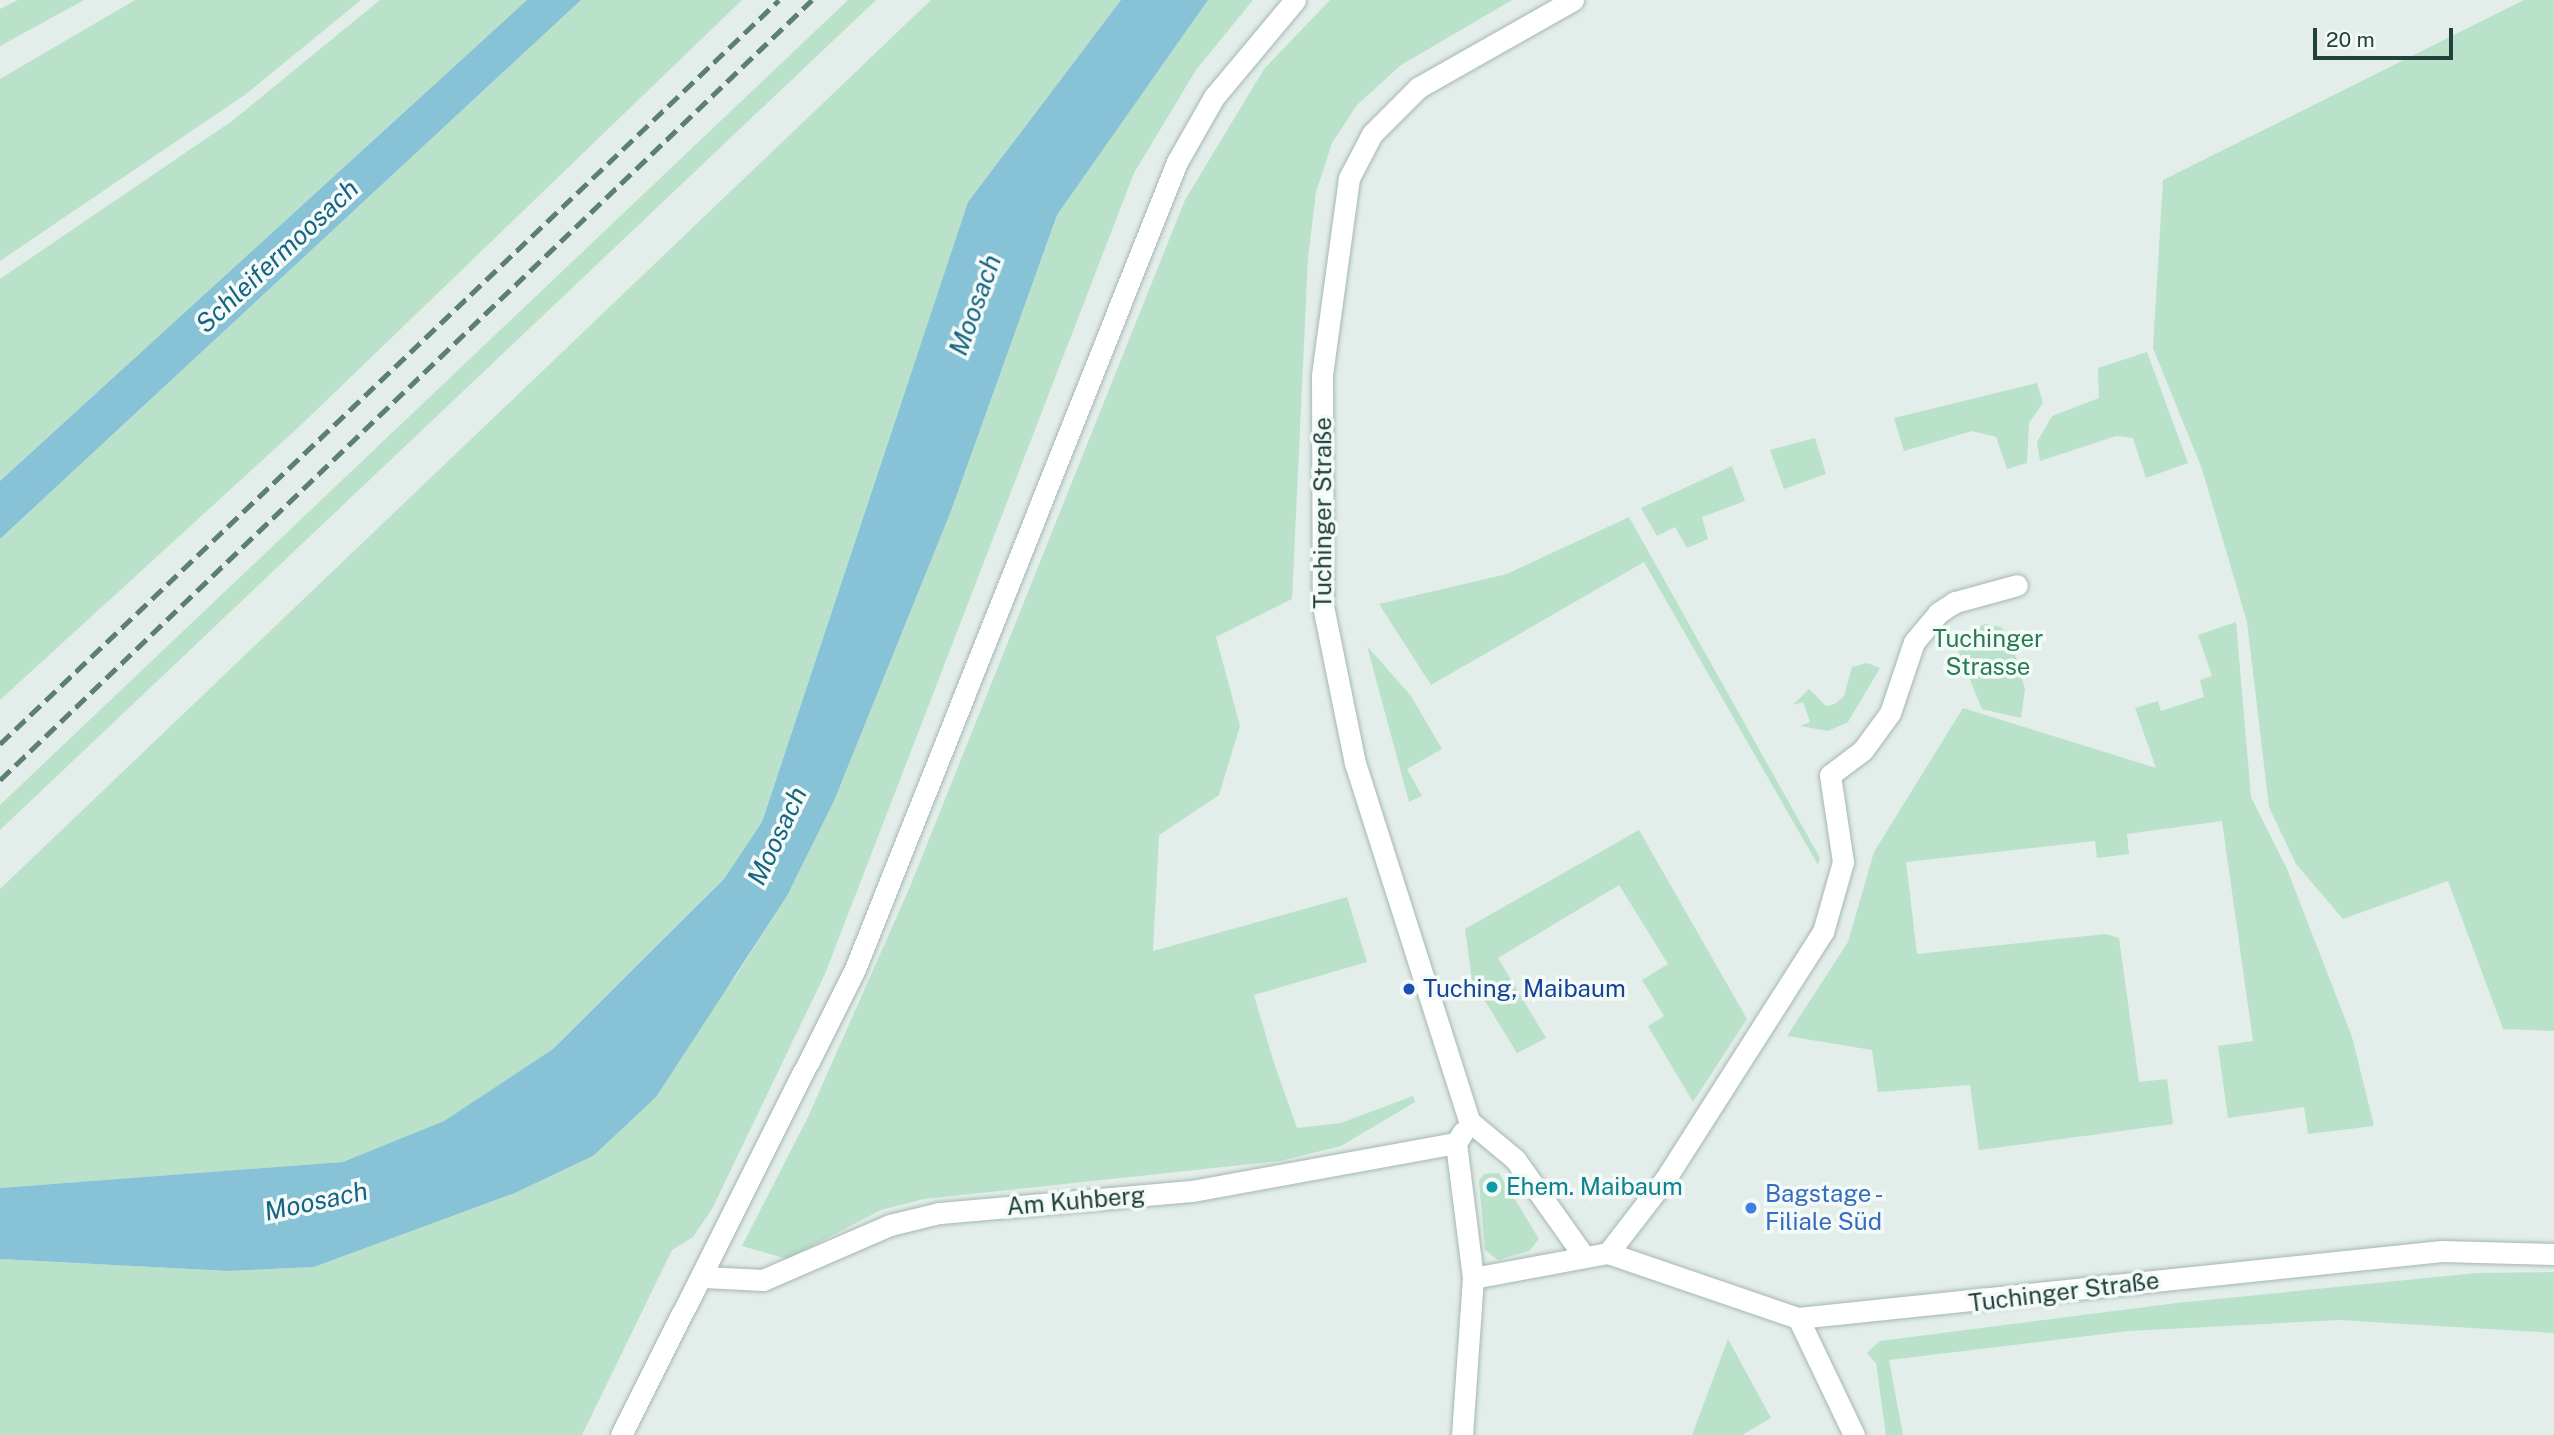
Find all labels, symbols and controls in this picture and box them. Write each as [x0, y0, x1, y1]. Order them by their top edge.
scale bar [2316, 14, 2456, 58]
text: 20 m [2326, 27, 2375, 52]
water label: Schleifermoosach [189, 173, 365, 339]
water label: Moosach [942, 250, 1008, 360]
street label: Tuchinger Straße [1309, 417, 1337, 609]
park label: Tuchinger Strasse [1932, 625, 2044, 681]
water label: Moosach [741, 782, 813, 890]
place label: Tuching, Maibaum [1423, 975, 1626, 1003]
marker: Tuching, Maibaum [1401, 981, 1417, 997]
place label: Ehem. Maibaum [1506, 1173, 1683, 1201]
water label: Moosach [261, 1175, 371, 1227]
marker: Ehem. Maibaum [1484, 1179, 1500, 1195]
place label: Bagstage - Filiale Süd [1765, 1180, 1886, 1236]
street label: Am Kuhberg [1005, 1181, 1147, 1221]
marker: Bagstage - Filiale Süd [1743, 1200, 1759, 1216]
street label: Tuchinger Straße [1967, 1266, 2161, 1318]

